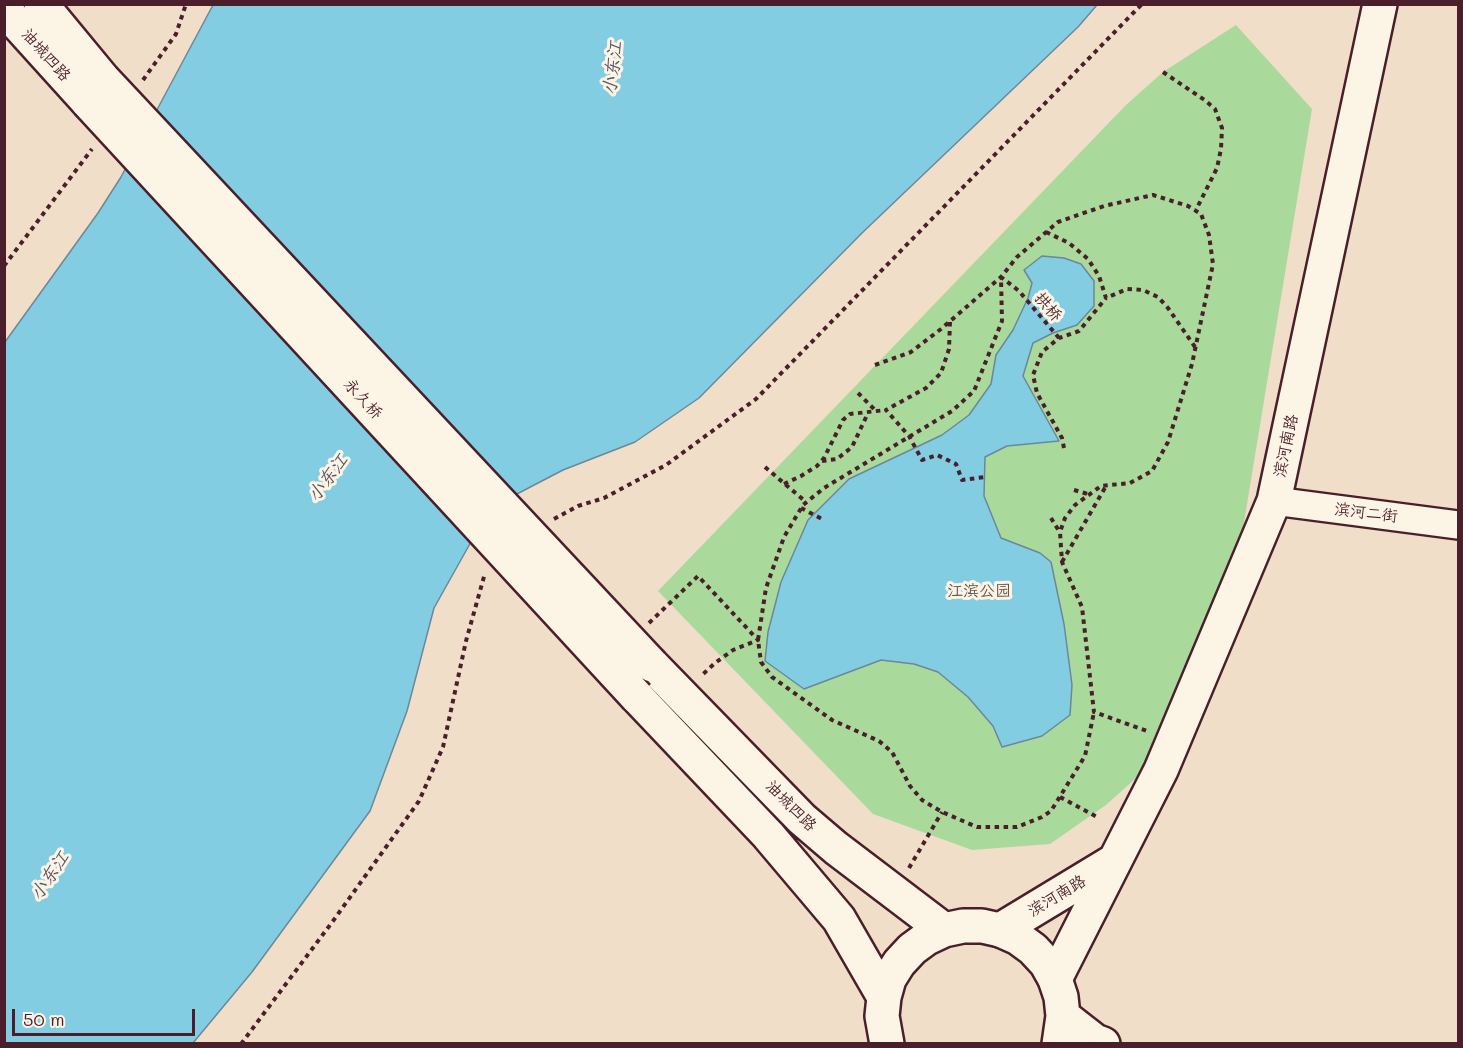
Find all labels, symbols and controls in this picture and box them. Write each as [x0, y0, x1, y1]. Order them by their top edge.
street label: 油城四路 [17, 25, 75, 85]
water label: 小东江 [599, 40, 627, 96]
street label: 拱桥 [1030, 289, 1066, 325]
street label: 永久桥 [340, 375, 386, 423]
street label: 滨河南路 [1270, 413, 1302, 479]
water label: 小东江 [303, 450, 353, 506]
street label: 滨河二街 [1333, 500, 1399, 526]
park label: 江滨公园 [947, 581, 1011, 601]
street label: 油城四路 [762, 777, 820, 835]
water label: 小东江 [26, 848, 74, 904]
street label: 滨河南路 [1025, 871, 1089, 921]
scale bar [15, 997, 198, 1035]
text: 50 m [23, 1007, 65, 1031]

